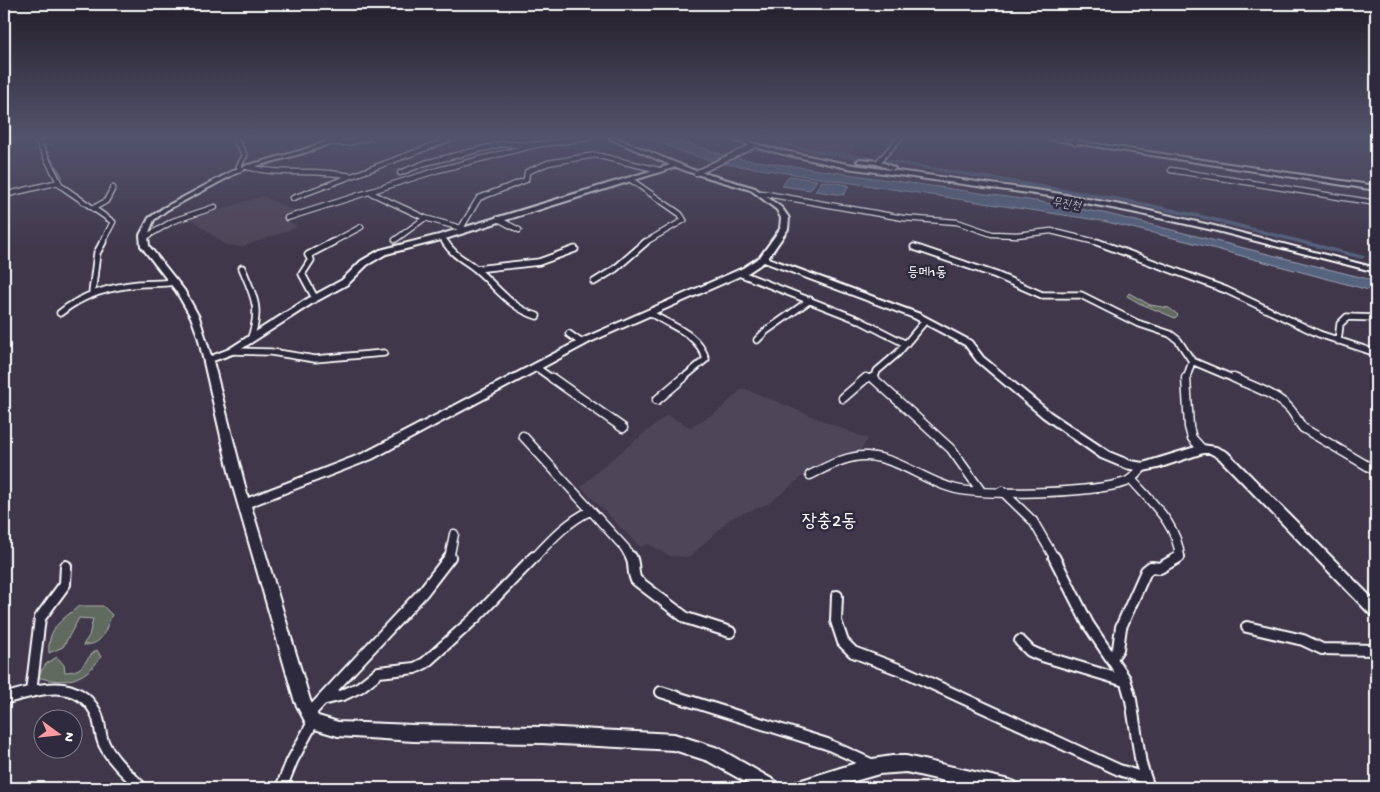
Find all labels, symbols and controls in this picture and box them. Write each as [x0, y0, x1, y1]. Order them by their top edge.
water label: 무진천 [1051, 196, 1083, 214]
district label: 등메1동 [907, 265, 947, 282]
district label: 장충2동 [801, 511, 857, 534]
north arrow [32, 710, 82, 760]
text: N [59, 730, 78, 743]

